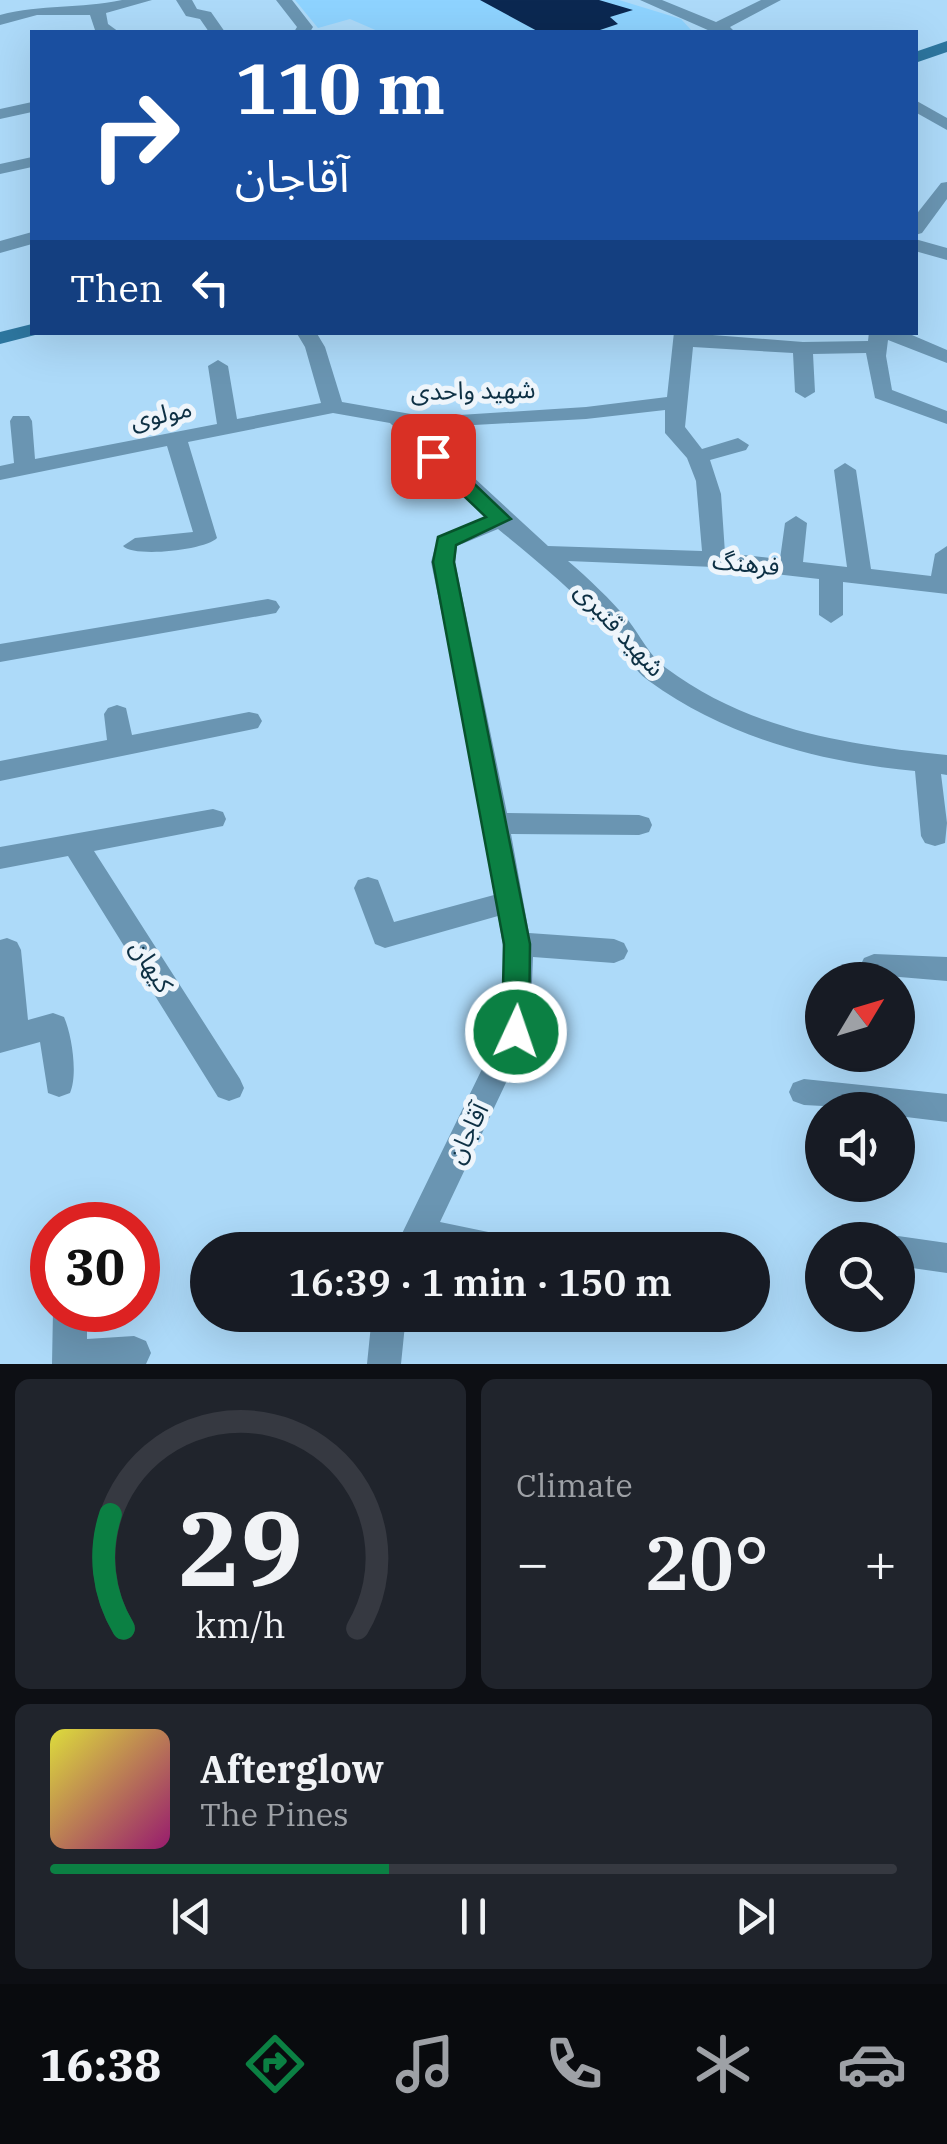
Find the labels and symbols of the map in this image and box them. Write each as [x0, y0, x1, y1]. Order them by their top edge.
street label: شهید واحدی [410, 372, 536, 407]
street label: مولوی [127, 391, 195, 436]
pin [391, 414, 476, 499]
street label: فرهنگ [711, 543, 781, 582]
street label: شهید قنبری [568, 574, 673, 683]
street label: کیهان [123, 933, 182, 999]
north arrow [805, 962, 915, 1072]
position arrow [464, 980, 568, 1084]
street label: آقاجان [438, 1096, 496, 1169]
speed limit sign: 30 [30, 1202, 160, 1332]

